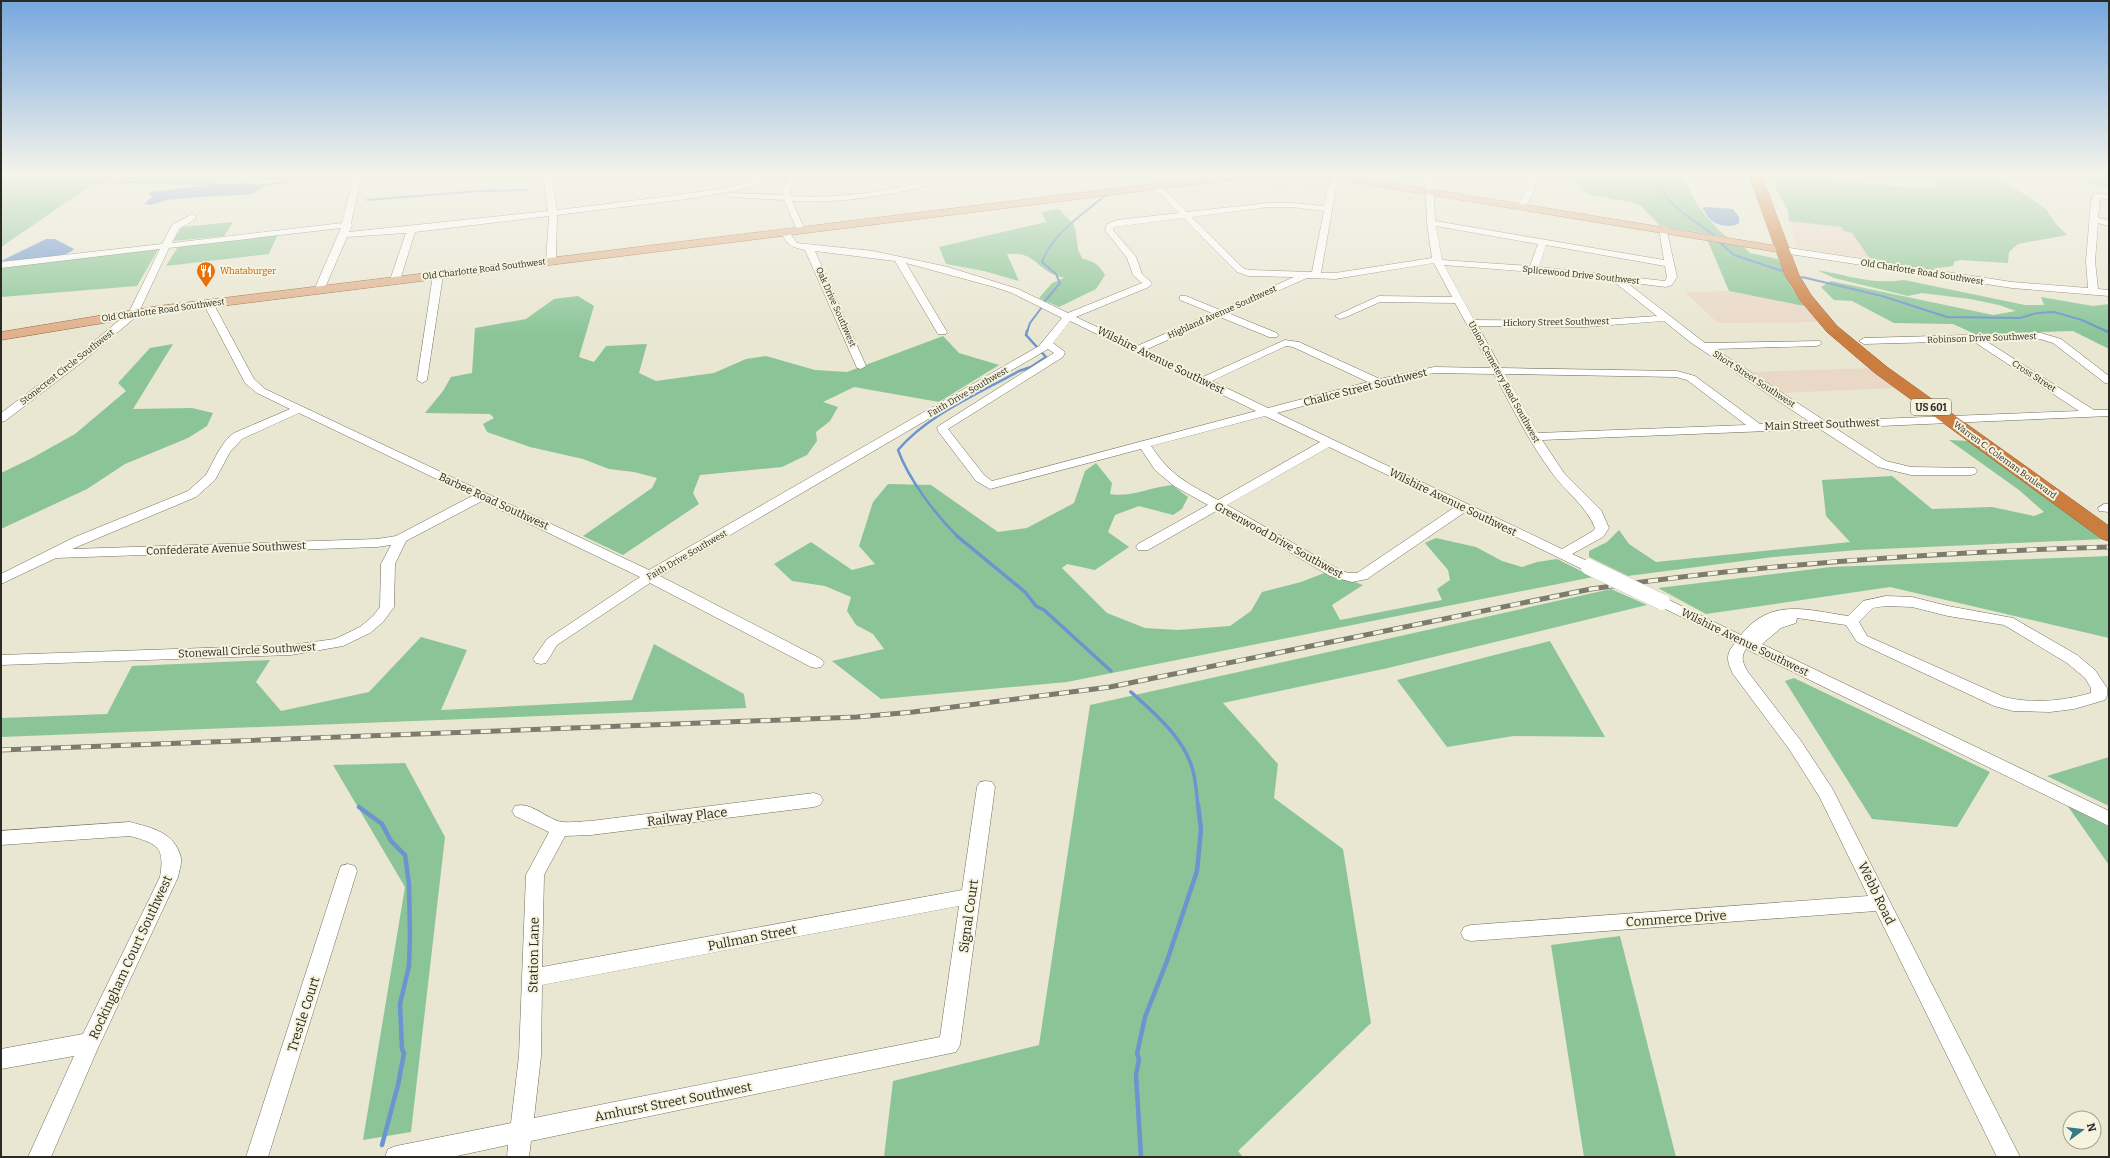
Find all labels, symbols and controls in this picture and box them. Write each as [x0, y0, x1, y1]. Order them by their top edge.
street label: Old Charlotte Road Southwest [422, 256, 547, 282]
street label: Old Charlotte Road Southwest [1860, 257, 1985, 287]
restaurant icon: Whataburger [195, 260, 217, 288]
street label: Splicewood Drive Southwest [1522, 264, 1641, 286]
street label: Oak Drive Southwest [814, 265, 858, 349]
place label: Whataburger [220, 266, 276, 276]
street label: Highland Avenue Southwest [1166, 283, 1279, 341]
street label: Old Charlotte Road Southwest [101, 296, 226, 324]
street label: Hickory Street Southwest [1503, 316, 1610, 328]
street label: Union Cemetery Road Southwest [1466, 319, 1542, 445]
street label: Wilshire Avenue Southwest [1095, 324, 1227, 397]
street label: Stonecrest Circle Southwest [18, 327, 117, 407]
street label: Robinson Drive Southwest [1927, 331, 2038, 345]
street label: Short Street Southwest [1711, 349, 1798, 410]
street label: Cross Street [2010, 358, 2058, 394]
street label: Faith Drive Southwest [926, 365, 1011, 419]
street label: Chalice Street Southwest [1302, 366, 1428, 409]
road number: US 601 [1911, 399, 1951, 415]
street label: Main Street Southwest [1764, 416, 1880, 433]
street label: Warren C. Coleman Boulevard [1952, 419, 2059, 501]
street label: Wilshire Avenue Southwest [1387, 466, 1519, 539]
street label: Barbee Road Southwest [437, 470, 551, 533]
street label: Greenwood Drive Southwest [1212, 500, 1345, 581]
street label: Faith Drive Southwest [645, 528, 730, 582]
street label: Confederate Avenue Southwest [146, 539, 306, 558]
street label: Wilshire Avenue Southwest [1679, 606, 1811, 679]
street label: Stonewall Circle Southwest [178, 640, 316, 661]
street label: Railway Place [646, 804, 728, 829]
street label: Webb Road [1855, 860, 1898, 927]
street label: Rockingham Court Southwest [86, 873, 175, 1042]
street label: Signal Court [956, 878, 981, 954]
street label: Commerce Drive [1625, 907, 1727, 930]
street label: Station Lane [525, 917, 542, 993]
street label: Pullman Street [706, 921, 798, 953]
street label: Trestle Court [284, 974, 323, 1054]
street label: Amhurst Street Southwest [593, 1079, 753, 1124]
north arrow [2062, 1110, 2102, 1150]
text: N [2084, 1122, 2099, 1134]

